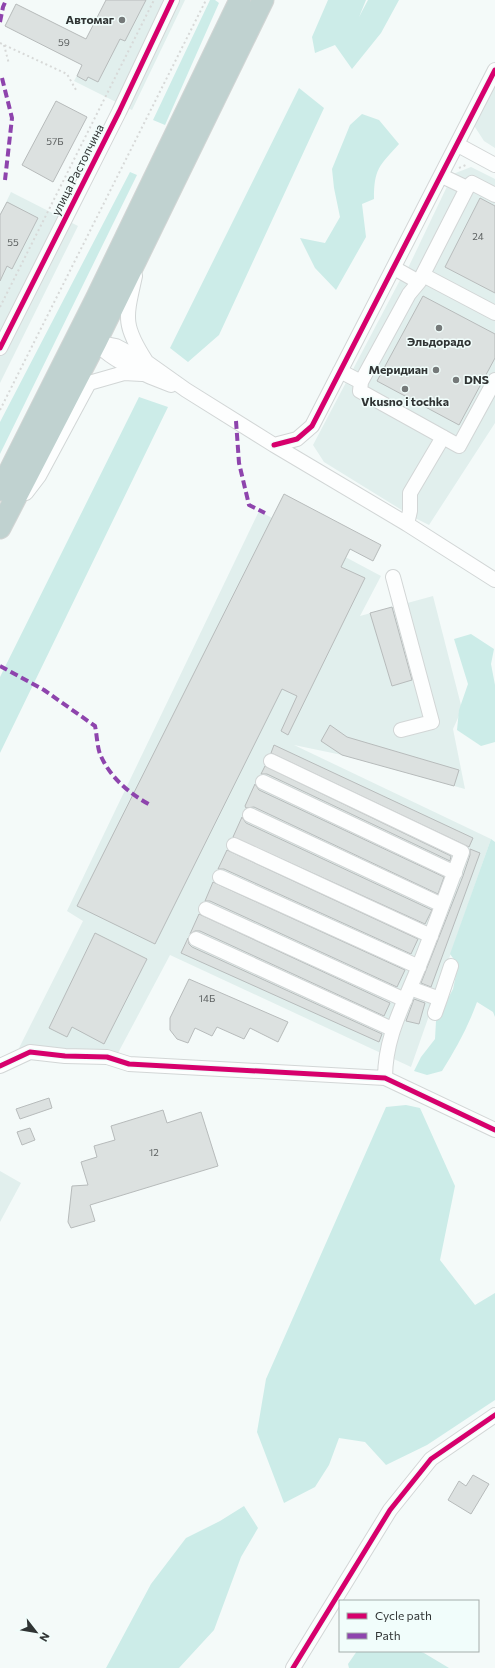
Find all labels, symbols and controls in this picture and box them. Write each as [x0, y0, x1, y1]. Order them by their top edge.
place label: Автомаг [66, 12, 115, 26]
marker: Автомаг [117, 15, 127, 25]
house number: 59 [58, 36, 70, 48]
street label: улица Растопчина [48, 122, 106, 218]
house number: 57Б [46, 135, 64, 147]
house number: 24 [472, 230, 484, 242]
house number: 55 [7, 236, 19, 248]
marker: Эльдорадо [434, 323, 444, 333]
place label: Эльдорадо [407, 334, 471, 348]
place label: Меридиан [369, 362, 428, 376]
marker: Меридиан [431, 365, 441, 375]
place label: DNS [464, 372, 489, 386]
marker: DNS [451, 375, 461, 385]
marker: Vkusno i tochka [400, 384, 410, 394]
place label: Vkusno i tochka [361, 394, 449, 408]
house number: 14Б [199, 992, 215, 1004]
house number: 12 [149, 1146, 159, 1158]
legend [339, 1600, 479, 1652]
text: Cycle path [375, 1608, 432, 1622]
north arrow [16, 1612, 56, 1652]
text: Path [375, 1628, 401, 1642]
text: N [37, 1631, 53, 1644]

